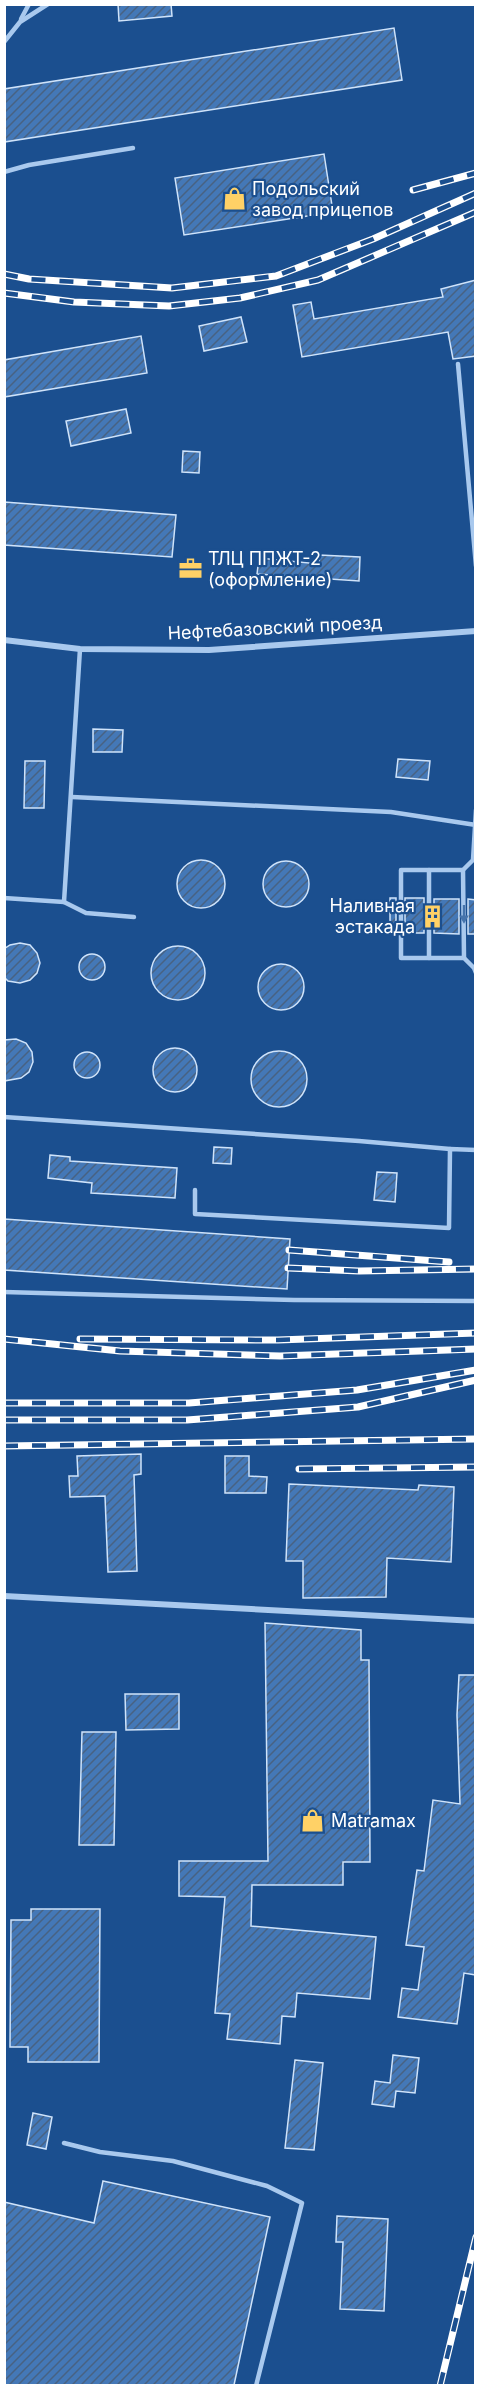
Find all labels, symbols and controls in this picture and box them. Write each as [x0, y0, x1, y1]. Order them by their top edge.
place label: Подольский завод прицепов [252, 178, 393, 220]
shop icon: Подольский завод прицепов [221, 186, 247, 212]
place label: ТЛЦ ППЖТ-2 (оформление) [208, 548, 332, 590]
office icon: ТЛЦ ППЖТ-2 (оформление) [177, 556, 203, 582]
street label: Нефтебазовский проезд [167, 611, 383, 644]
place label: Наливная эстакада [330, 895, 415, 937]
building icon: Наливная эстакада [420, 903, 446, 929]
one-way arrow [459, 905, 469, 924]
shop icon: Matramax [300, 1808, 326, 1834]
place label: Matramax [331, 1810, 416, 1831]

